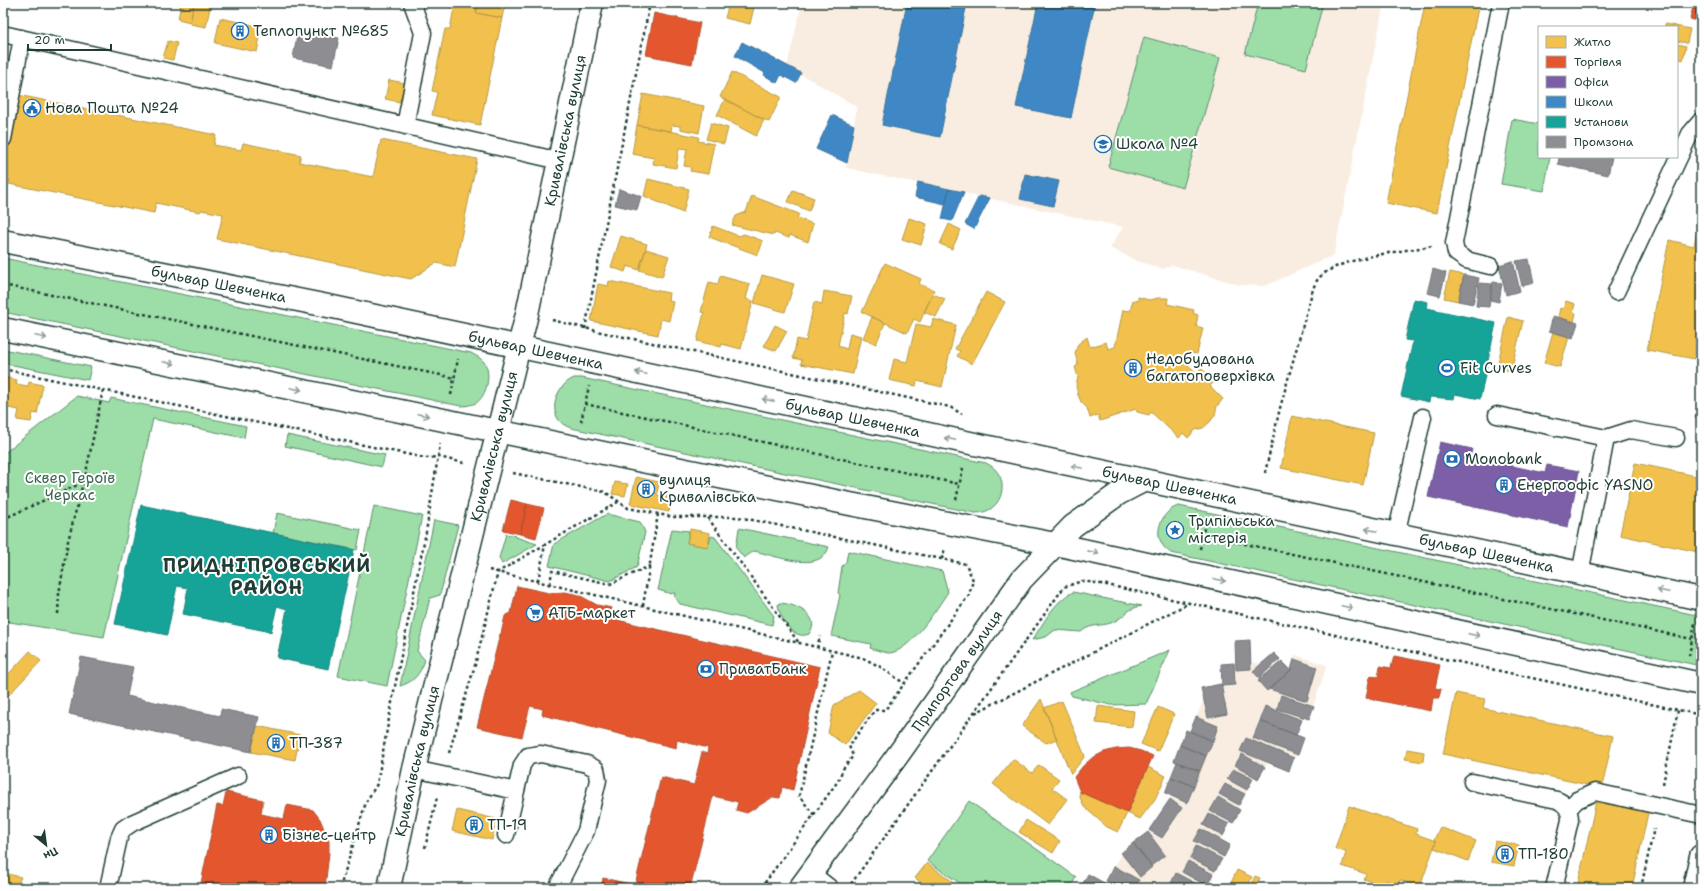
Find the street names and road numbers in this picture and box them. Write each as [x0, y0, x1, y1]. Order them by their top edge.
street label: Кривалівська вулиця [540, 53, 591, 208]
street label: бульвар Шевченка [149, 261, 289, 308]
street label: бульвар Шевченка [467, 326, 606, 375]
street label: Кривалівська вулиця [466, 369, 522, 524]
street label: бульвар Шевченка [783, 394, 923, 442]
street label: бульвар Шевченка [1100, 461, 1240, 510]
street label: бульвар Шевченка [1417, 529, 1556, 577]
street label: Припортова вулиця [907, 606, 1007, 736]
street label: Кривалівська вулиця [390, 683, 444, 838]

